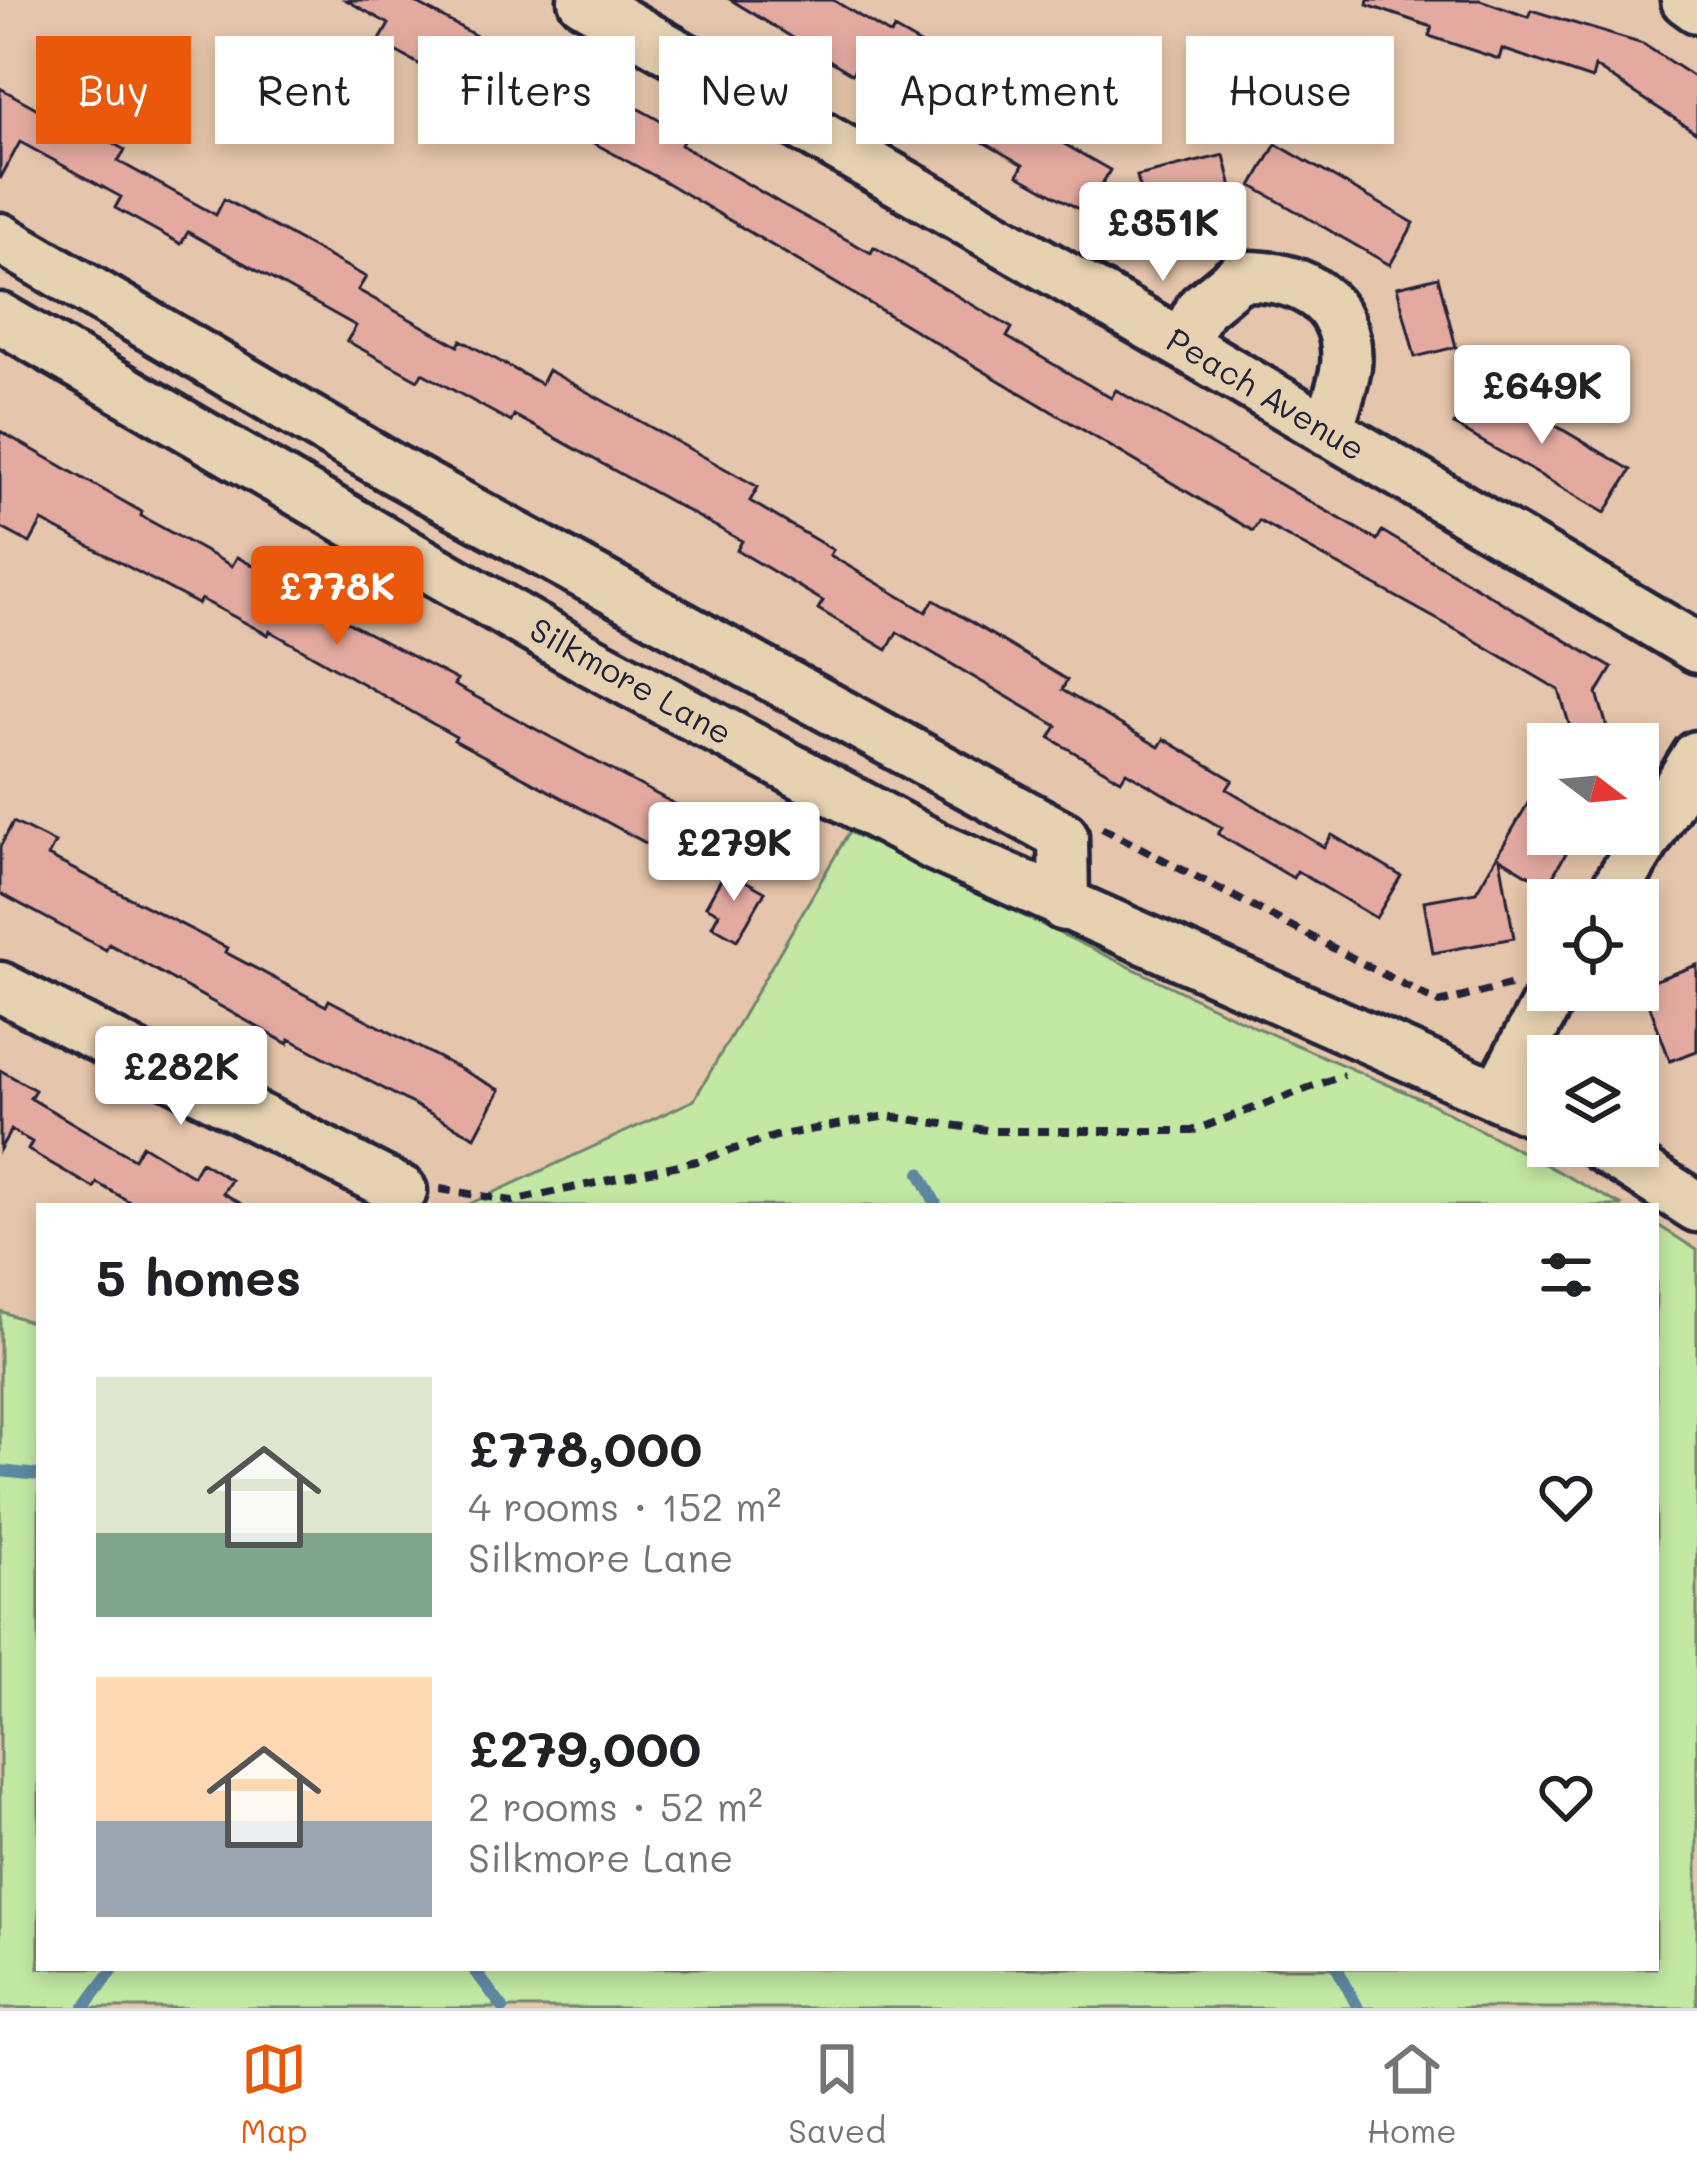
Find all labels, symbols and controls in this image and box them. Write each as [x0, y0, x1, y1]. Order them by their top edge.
chip: Buy [36, 36, 191, 144]
chip: Rent [215, 36, 394, 144]
chip: Filters [418, 36, 635, 144]
chip: New [659, 36, 832, 144]
chip: Apartment [856, 36, 1162, 144]
chip: House [1186, 36, 1394, 144]
pin: £351K [1079, 182, 1247, 284]
text: £351K [1106, 195, 1220, 246]
street label: Peach Avenue [1160, 317, 1374, 469]
pin: £649K [1458, 345, 1626, 447]
text: £649K [1481, 358, 1603, 409]
pin: £778K [253, 546, 421, 648]
text: £778K [278, 559, 396, 610]
street label: Silkmore Lane [523, 606, 740, 753]
north arrow [1527, 723, 1659, 855]
map controls [1527, 723, 1659, 1167]
pin: £279K [650, 802, 818, 904]
text: £279K [676, 815, 792, 866]
button: locate [1527, 879, 1659, 1011]
pin: £282K [97, 1026, 265, 1128]
button: layers [1527, 1035, 1659, 1167]
text: £282K [122, 1039, 240, 1090]
text: 5 homes [96, 1242, 301, 1309]
icon: filters [1533, 1242, 1599, 1308]
text: £778,000 [468, 1413, 702, 1480]
icon: home [192, 1425, 336, 1569]
icon: heart [1533, 1464, 1599, 1530]
text: 4 rooms · 152 m² [468, 1480, 781, 1531]
text: Silkmore Lane [468, 1531, 733, 1582]
text: £279,000 [468, 1713, 701, 1780]
icon: home [192, 1725, 336, 1869]
icon: heart [1533, 1764, 1599, 1830]
text: 2 rooms · 52 m² [468, 1780, 763, 1831]
text: Silkmore Lane [468, 1831, 733, 1882]
tab: Map [240, 2036, 308, 2151]
tab: Saved [788, 2036, 886, 2151]
tab: Home [1367, 2036, 1457, 2151]

